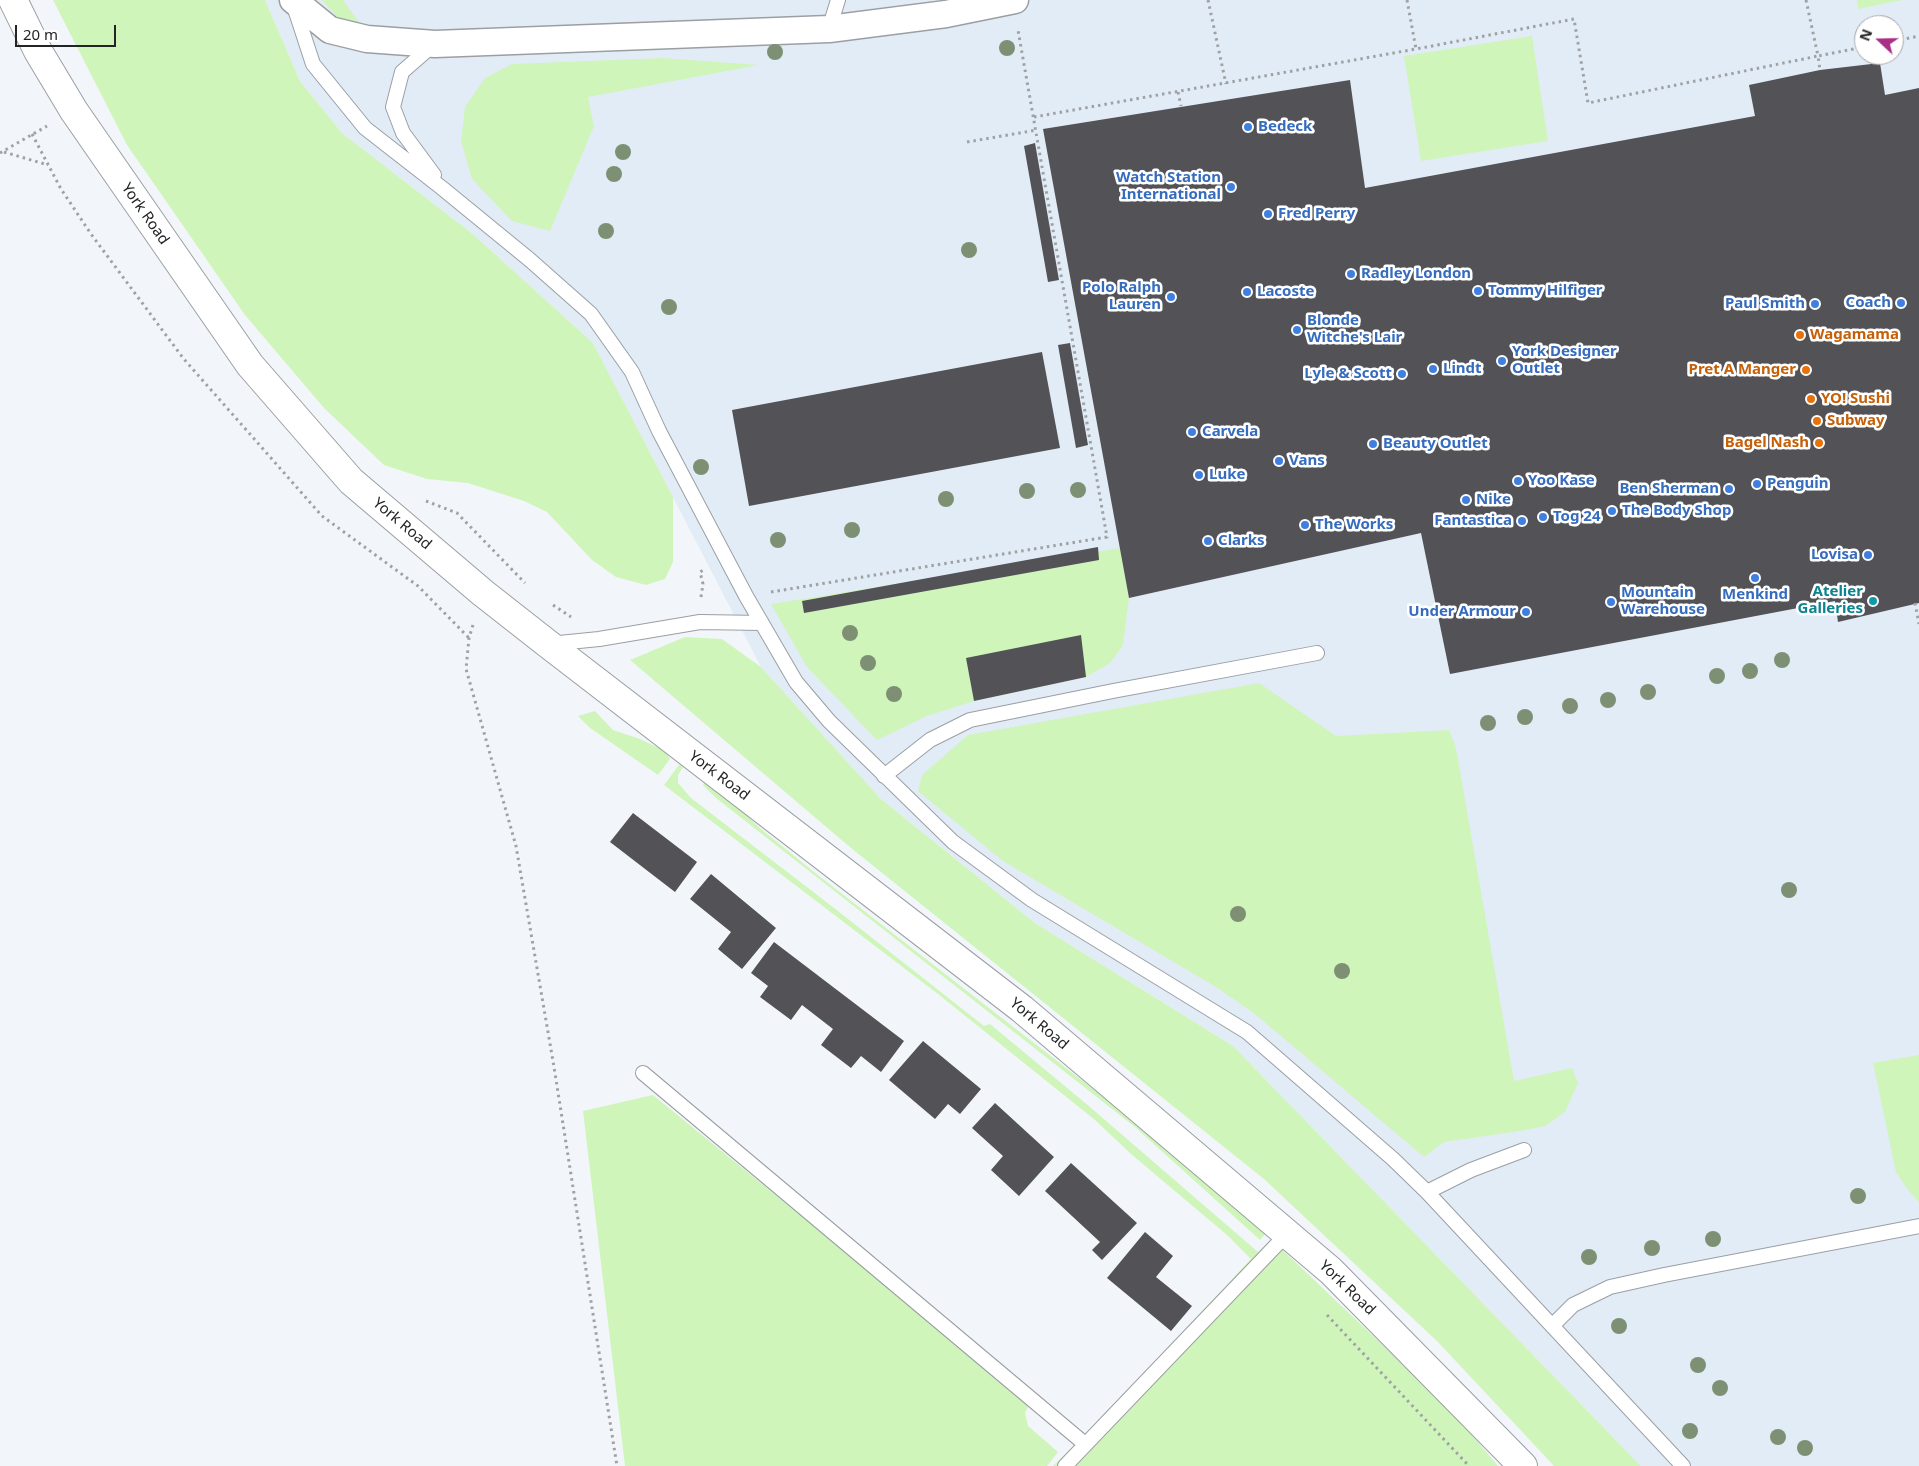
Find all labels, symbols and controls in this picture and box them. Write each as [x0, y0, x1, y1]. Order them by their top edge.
scale bar [18, 15, 119, 47]
north arrow [1854, 15, 1904, 65]
text: 20 m [23, 24, 58, 44]
text: N [1855, 26, 1876, 44]
place label: Bedeck [1258, 118, 1312, 136]
marker: Bedeck [1242, 121, 1254, 133]
place label: Watch Station International [1116, 169, 1221, 204]
street label: York Road [117, 180, 173, 248]
marker: Watch Station International [1225, 181, 1237, 193]
place label: Fred Perry [1278, 205, 1355, 223]
marker: Fred Perry [1262, 208, 1274, 220]
place label: Radley London [1361, 265, 1471, 283]
marker: Radley London [1345, 268, 1357, 280]
place label: Polo Ralph Lauren [1082, 279, 1161, 314]
place label: Tommy Hilfiger [1488, 282, 1603, 300]
place label: Lacoste [1257, 283, 1314, 301]
marker: Tommy Hilfiger [1472, 285, 1484, 297]
marker: Lacoste [1241, 286, 1253, 298]
marker: Polo Ralph Lauren [1165, 291, 1177, 303]
place label: Coach [1846, 294, 1891, 312]
place label: Paul Smith [1725, 295, 1805, 313]
marker: Coach [1895, 297, 1907, 309]
marker: Paul Smith [1809, 298, 1821, 310]
place label: Blonde Witche's Lair [1307, 312, 1402, 347]
marker: Blonde Witche's Lair [1291, 324, 1303, 336]
place label: Wagamama [1810, 326, 1899, 344]
marker: Wagamama [1794, 329, 1806, 341]
place label: York Designer Outlet [1512, 343, 1617, 378]
marker: York Designer Outlet [1496, 355, 1508, 367]
place label: Lindt [1443, 360, 1482, 378]
place label: Pret A Manger [1689, 361, 1796, 379]
marker: Lindt [1427, 363, 1439, 375]
marker: Pret A Manger [1800, 364, 1812, 376]
place label: Lyle & Scott [1304, 365, 1392, 383]
marker: Lyle & Scott [1396, 368, 1408, 380]
place label: YO! Sushi [1821, 390, 1890, 408]
marker: YO! Sushi [1805, 393, 1817, 405]
place label: Subway [1827, 412, 1885, 430]
marker: Subway [1811, 415, 1823, 427]
place label: Carvela [1202, 423, 1258, 441]
marker: Carvela [1186, 426, 1198, 438]
place label: Bagel Nash [1725, 434, 1809, 452]
place label: Beauty Outlet [1383, 435, 1488, 453]
marker: Bagel Nash [1813, 437, 1825, 449]
marker: Beauty Outlet [1367, 438, 1379, 450]
place label: Vans [1289, 452, 1325, 470]
marker: Vans [1273, 455, 1285, 467]
place label: Luke [1209, 466, 1245, 484]
marker: Luke [1193, 469, 1205, 481]
place label: Yoo Kase [1528, 472, 1595, 490]
marker: Yoo Kase [1512, 475, 1524, 487]
place label: Penguin [1767, 475, 1828, 493]
marker: Penguin [1751, 478, 1763, 490]
place label: Ben Sherman [1619, 480, 1719, 498]
marker: Ben Sherman [1723, 483, 1735, 495]
place label: Nike [1476, 491, 1511, 509]
street label: York Road [369, 494, 435, 554]
marker: Nike [1460, 494, 1472, 506]
place label: The Body Shop [1622, 502, 1731, 520]
marker: The Body Shop [1606, 505, 1618, 517]
place label: Tog 24 [1553, 508, 1601, 526]
marker: Tog 24 [1537, 511, 1549, 523]
place label: Fantastica [1434, 512, 1512, 530]
marker: Fantastica [1516, 515, 1528, 527]
place label: The Works [1315, 516, 1393, 534]
marker: The Works [1299, 519, 1311, 531]
place label: Clarks [1218, 532, 1265, 550]
marker: Clarks [1202, 535, 1214, 547]
place label: Lovisa [1811, 546, 1858, 564]
marker: Lovisa [1862, 549, 1874, 561]
marker: Menkind [1749, 572, 1761, 584]
place label: Atelier Galleries [1798, 583, 1863, 618]
place label: Mountain Warehouse [1621, 584, 1705, 619]
place label: Menkind [1722, 586, 1788, 604]
marker: Atelier Galleries [1867, 595, 1879, 607]
marker: Mountain Warehouse [1605, 596, 1617, 608]
place label: Under Armour [1408, 603, 1516, 621]
marker: Under Armour [1520, 606, 1532, 618]
street label: York Road [685, 747, 753, 805]
street label: York Road [1006, 994, 1072, 1054]
street label: York Road [1315, 1257, 1379, 1319]

